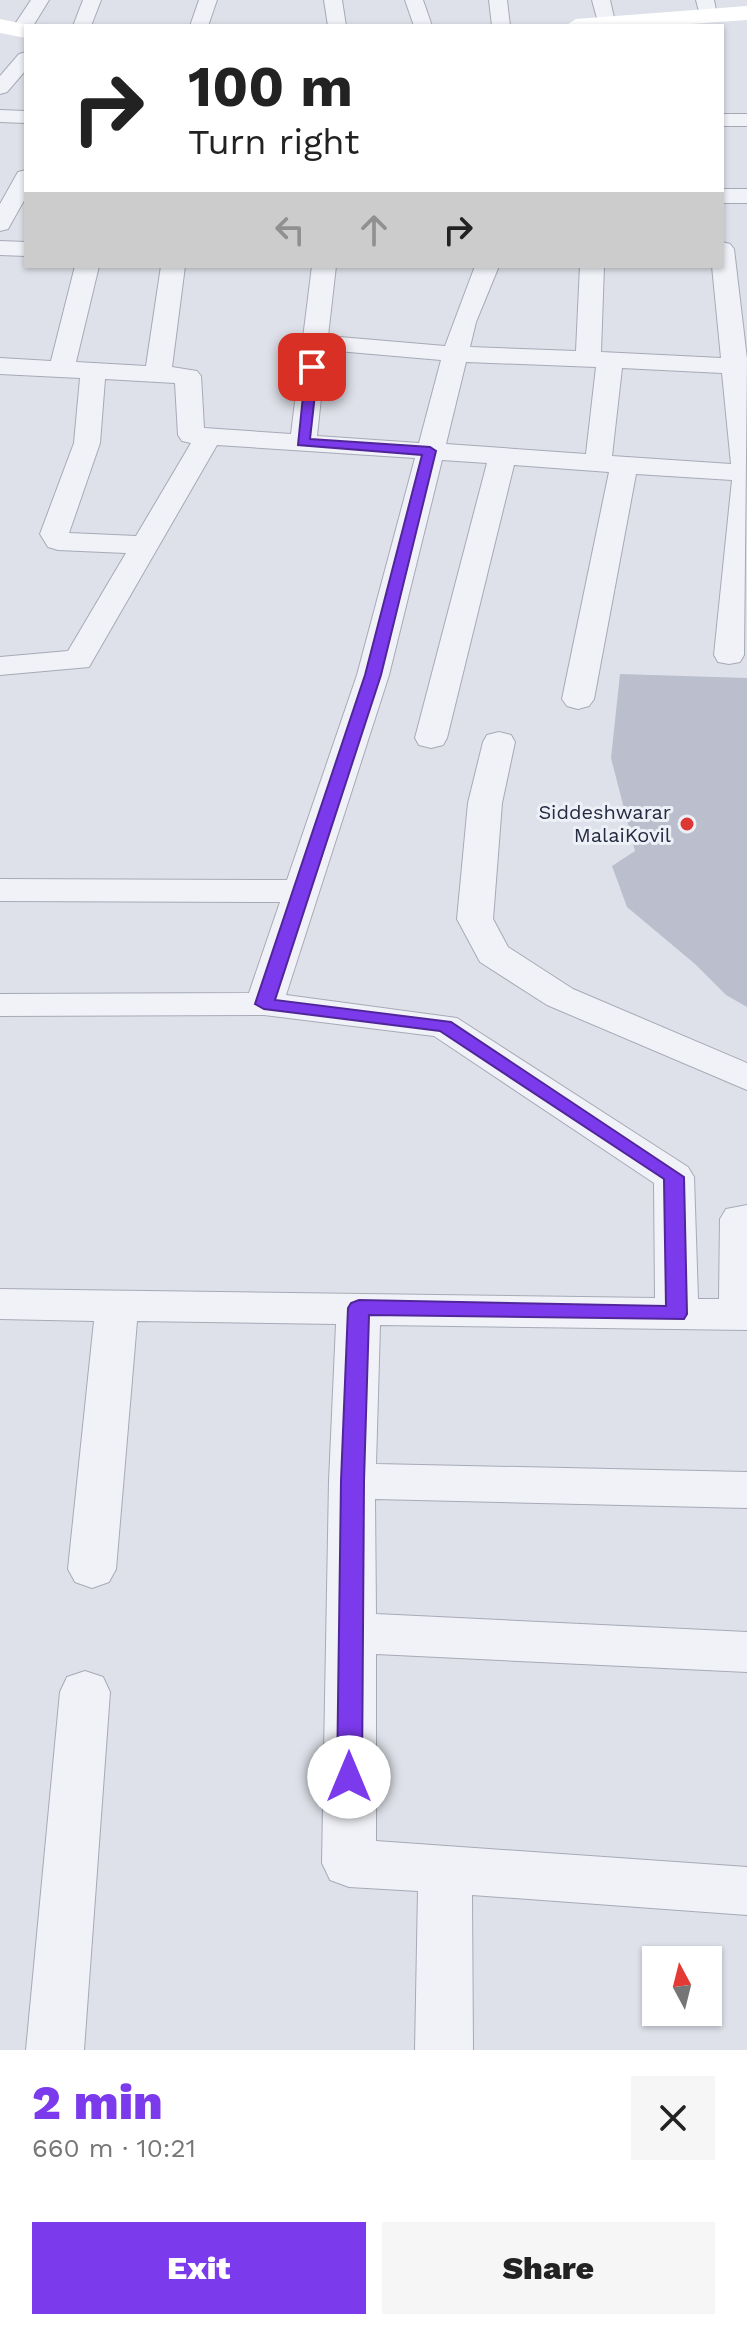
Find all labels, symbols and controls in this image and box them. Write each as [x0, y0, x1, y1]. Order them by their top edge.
text: 100 m [188, 54, 353, 120]
icon: right [56, 56, 160, 160]
text: Turn right [188, 121, 359, 163]
icon: left [268, 208, 312, 252]
icon: ahead [352, 208, 396, 252]
icon: right [436, 208, 480, 252]
pin [278, 333, 346, 401]
icon: arrive [290, 345, 334, 389]
place label: Siddeshwarar MalaiKovil [538, 800, 671, 847]
marker: Siddeshwarar MalaiKovil [678, 815, 696, 833]
position arrow [307, 1735, 391, 1819]
north arrow [642, 1946, 722, 2026]
map controls [642, 1946, 722, 2026]
text: 2 min [32, 2074, 163, 2131]
button: close [631, 2076, 715, 2160]
text: 660 m · 10:21 [32, 2133, 196, 2163]
button: Exit [32, 2222, 366, 2314]
button: Share [382, 2222, 715, 2314]

